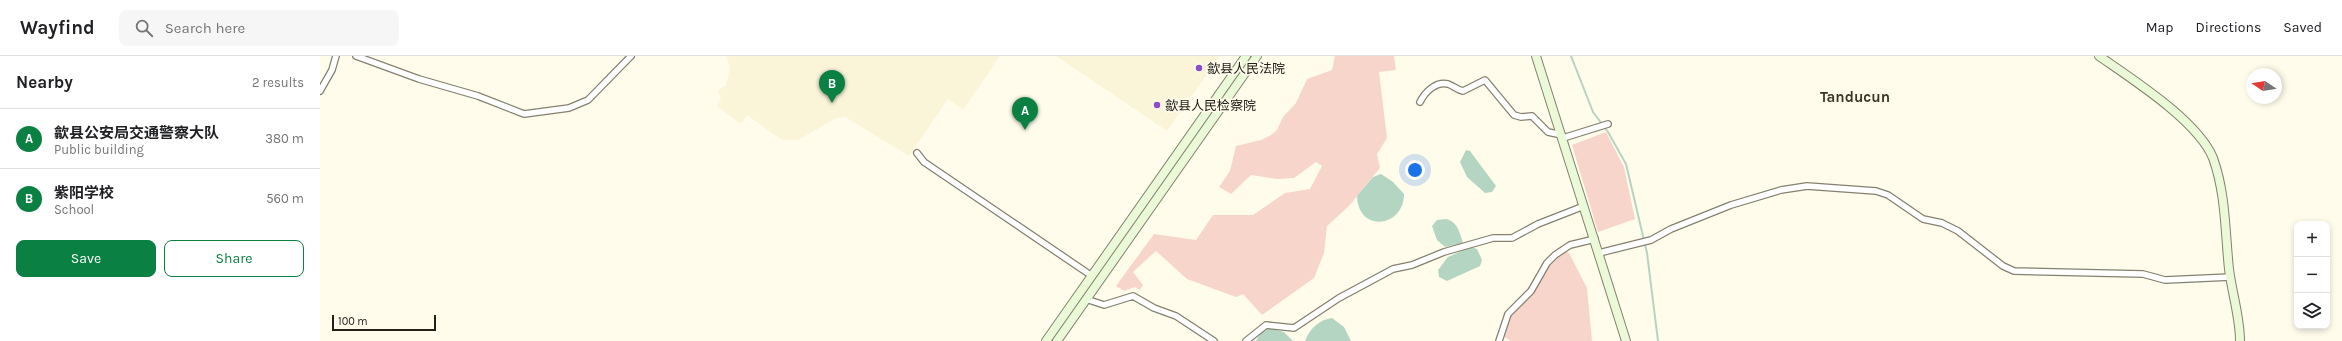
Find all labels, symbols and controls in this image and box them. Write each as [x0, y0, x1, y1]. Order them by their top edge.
search box [119, 10, 399, 46]
text: Wayfind [20, 17, 95, 39]
icon: search [133, 17, 155, 39]
text: Search here [165, 19, 245, 37]
text: Map [2146, 19, 2174, 36]
text: Directions [2196, 19, 2261, 36]
text: Saved [2283, 19, 2322, 36]
place label: 歙县人民法院 [1207, 61, 1285, 76]
marker: 歙县人民法院 [1194, 63, 1204, 73]
north arrow [2246, 68, 2282, 104]
pin: B [819, 70, 845, 103]
text: Nearby [16, 72, 73, 92]
text: 2 results [252, 75, 304, 90]
district label: Tanducun [1820, 88, 1890, 106]
pin: A [1012, 97, 1038, 130]
place label: 歙县人民检察院 [1165, 98, 1256, 113]
marker: 歙县人民检察院 [1152, 100, 1162, 110]
text: 歙县公安局交通警察大队 [54, 124, 219, 142]
text: A [25, 131, 33, 146]
text: 380 m [265, 131, 304, 146]
text: Public building [54, 142, 144, 157]
your location [1405, 160, 1425, 180]
text: 紫阳学校 [54, 184, 114, 202]
text: B [25, 191, 33, 206]
text: 560 m [266, 191, 304, 206]
text: School [54, 202, 94, 217]
map controls [2294, 221, 2330, 329]
button: + [2294, 221, 2330, 257]
button: Save [16, 240, 156, 277]
button: Share [164, 240, 304, 277]
button: − [2294, 257, 2330, 293]
button: layers [2294, 293, 2330, 329]
scale bar [332, 313, 436, 332]
text: 100 m [338, 315, 368, 328]

